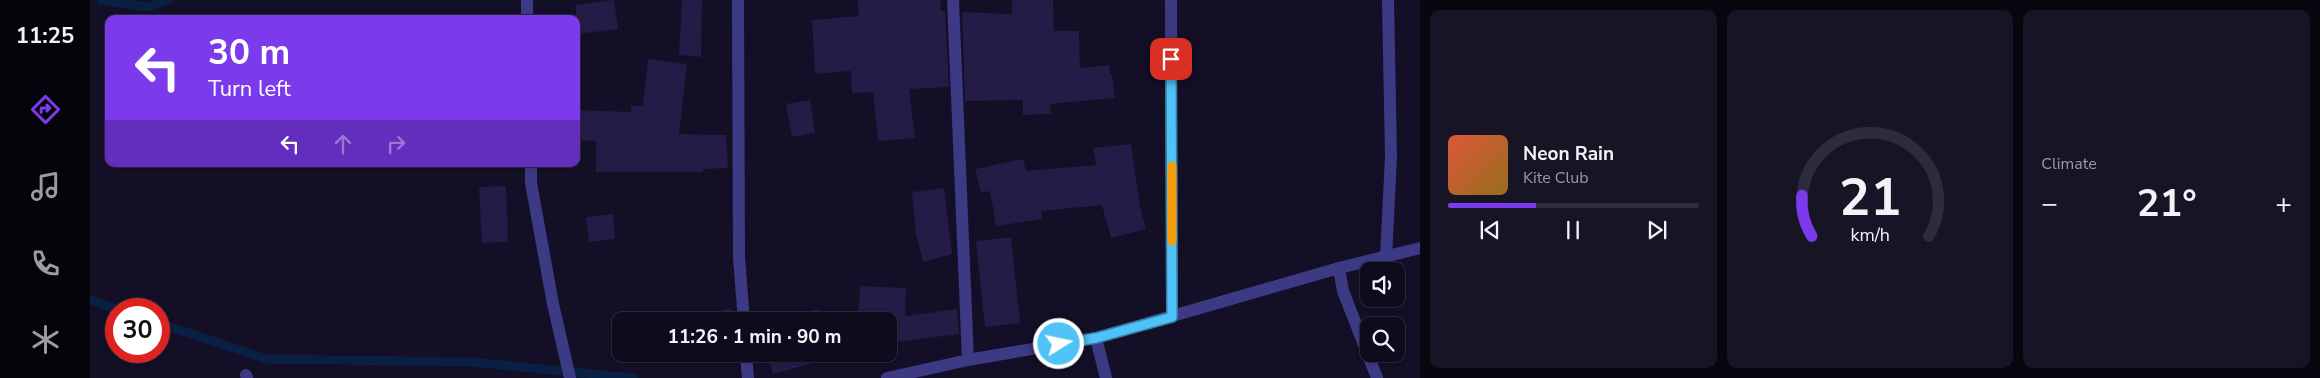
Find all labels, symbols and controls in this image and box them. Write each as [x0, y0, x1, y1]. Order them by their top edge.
text: 11:25 [16, 21, 74, 51]
text: 30 m [208, 29, 290, 76]
icon: left [125, 35, 190, 100]
pin [1150, 38, 1192, 80]
icon: arrive [1157, 45, 1185, 73]
text: Turn left [208, 74, 291, 104]
icon: directions [28, 92, 63, 127]
icon: left [276, 130, 304, 158]
icon: ahead [329, 130, 357, 158]
icon: right [382, 130, 410, 158]
text: Neon Rain [1523, 141, 1614, 167]
text: Climate [2041, 153, 2097, 175]
text: 21 [1839, 162, 1901, 233]
text: Kite Club [1523, 167, 1589, 189]
icon: music [28, 169, 63, 204]
text: 21° [2137, 178, 2197, 229]
text: − [2041, 185, 2058, 223]
text: + [2275, 185, 2292, 223]
icon: previous [1476, 216, 1504, 244]
icon: pause [1559, 216, 1587, 244]
icon: next [1643, 216, 1671, 244]
text: km/h [1850, 223, 1890, 247]
icon: phone [28, 246, 63, 281]
map controls [1360, 262, 1405, 362]
button: sound [1360, 262, 1405, 307]
speed limit sign: 30 [105, 298, 170, 363]
position arrow [1032, 317, 1084, 369]
button: search [1360, 317, 1405, 362]
icon: climate [28, 322, 63, 357]
text: 11:26 · 1 min · 90 m [667, 324, 842, 350]

